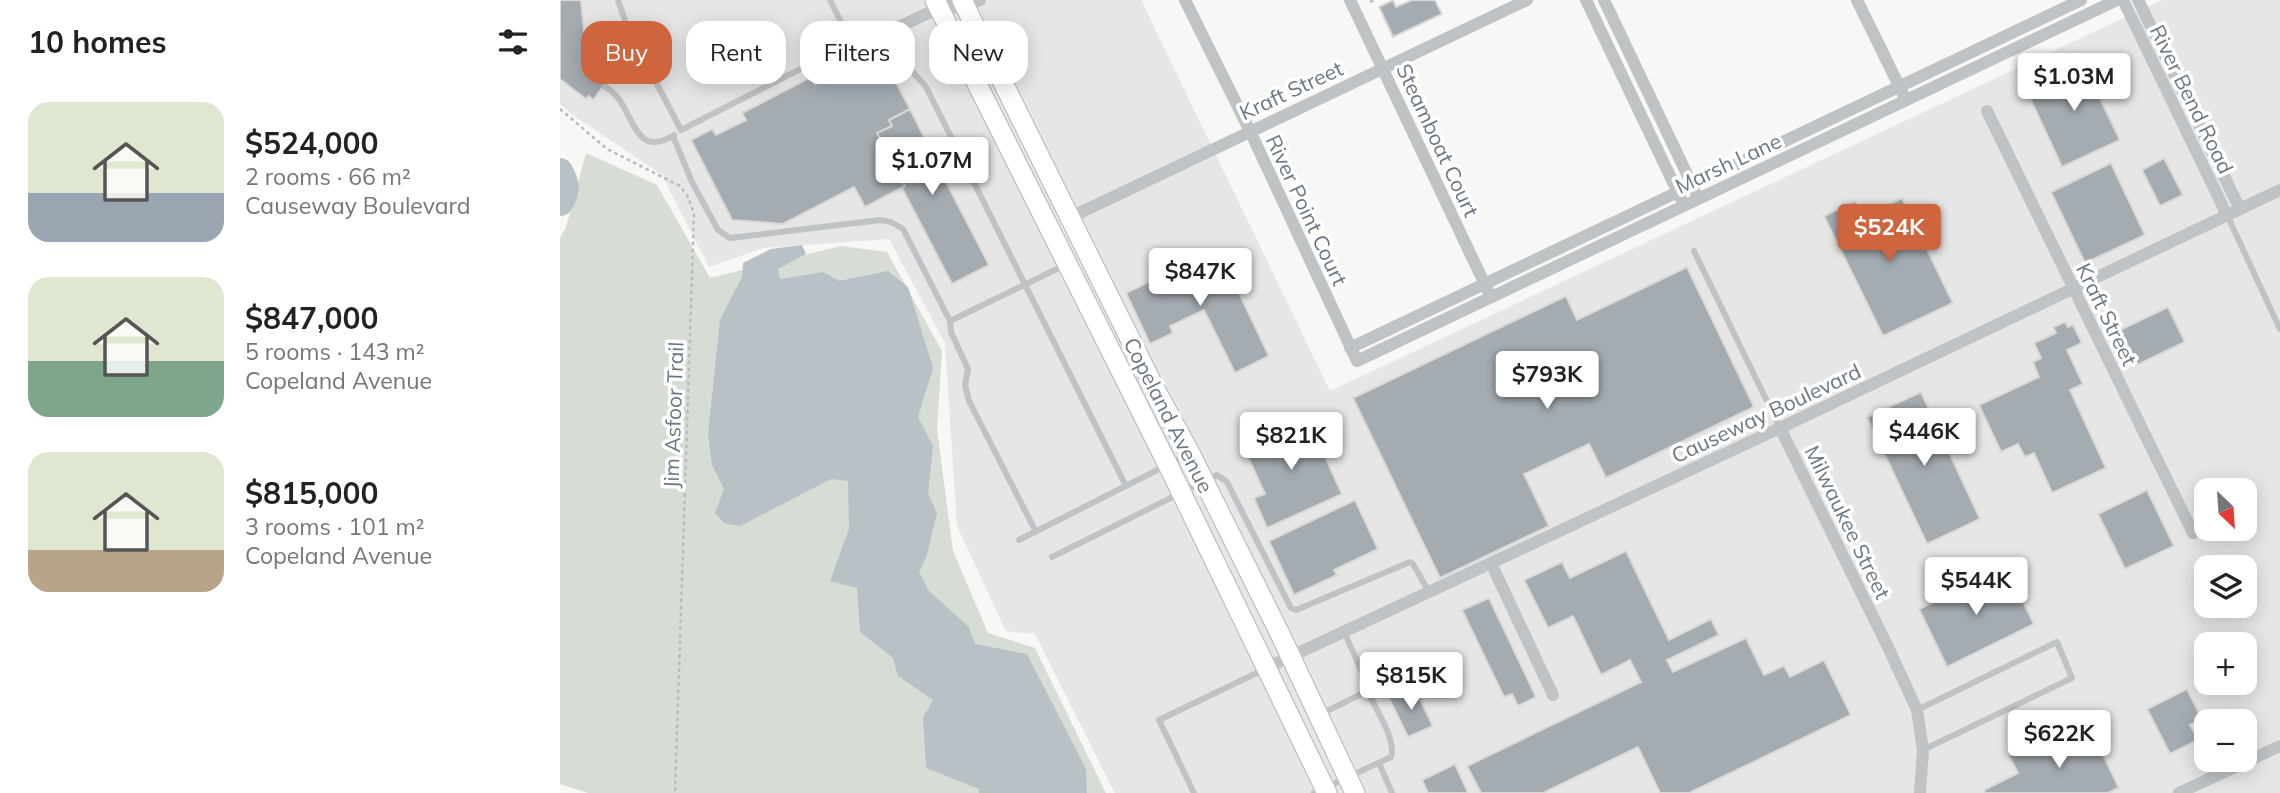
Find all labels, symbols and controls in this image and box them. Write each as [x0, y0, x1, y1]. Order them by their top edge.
street label: River Bend Road [2145, 20, 2239, 178]
chip: Buy [581, 21, 672, 84]
chip: Rent [686, 21, 786, 84]
chip: Filters [800, 21, 915, 84]
chip: New [929, 21, 1028, 84]
text: 10 homes [28, 23, 167, 61]
icon: filters [494, 23, 532, 61]
pin: $1.03M [2017, 54, 2131, 113]
street label: Kraft Street [1235, 55, 1347, 125]
street label: Steamboat Court [1391, 59, 1485, 221]
text: $1.03M [2034, 61, 2114, 90]
text: $524,000 [245, 124, 378, 162]
street label: Marsh Lane [1671, 127, 1785, 199]
icon: home [84, 130, 168, 214]
street label: River Point Court [1261, 130, 1353, 290]
pin: $1.07M [875, 138, 989, 197]
text: $1.07M [892, 145, 972, 174]
text: 2 rooms · 66 m² [245, 162, 411, 191]
text: Causeway Boulevard [245, 191, 471, 220]
pin: $524K [1840, 204, 1938, 264]
text: $524K [1854, 212, 1924, 241]
pin: $847K [1151, 248, 1249, 308]
text: $847K [1165, 256, 1235, 285]
street label: Kraft Street [2071, 258, 2143, 370]
text: $847,000 [245, 299, 378, 337]
icon: home [84, 305, 168, 389]
street label: Copeland Avenue [1119, 333, 1219, 497]
text: 5 rooms · 143 m² [245, 337, 425, 366]
street label: Jim Asfoor Trail [657, 341, 689, 489]
pin: $793K [1498, 352, 1596, 411]
street label: Causeway Boulevard [1667, 358, 1865, 468]
text: $793K [1512, 359, 1582, 388]
text: Copeland Avenue [245, 366, 432, 395]
pin: $446K [1875, 408, 1973, 468]
pin: $821K [1242, 412, 1340, 472]
text: $446K [1889, 416, 1959, 445]
text: $821K [1256, 420, 1326, 449]
street label: Milwaukee Street [1800, 441, 1896, 603]
text: $815,000 [245, 474, 378, 512]
north arrow [2194, 478, 2258, 541]
map controls [2194, 478, 2257, 772]
icon: home [84, 480, 168, 564]
text: 3 rooms · 101 m² [245, 512, 425, 541]
text: Copeland Avenue [245, 541, 432, 570]
button: layers [2194, 555, 2257, 618]
pin: $544K [1927, 558, 2025, 617]
text: $544K [1941, 565, 2011, 594]
button: + [2194, 632, 2257, 695]
pin: $815K [1362, 652, 1460, 712]
text: $815K [1376, 660, 1446, 689]
button: − [2194, 709, 2257, 772]
pin: $622K [2010, 710, 2108, 770]
text: $622K [2024, 718, 2094, 747]

